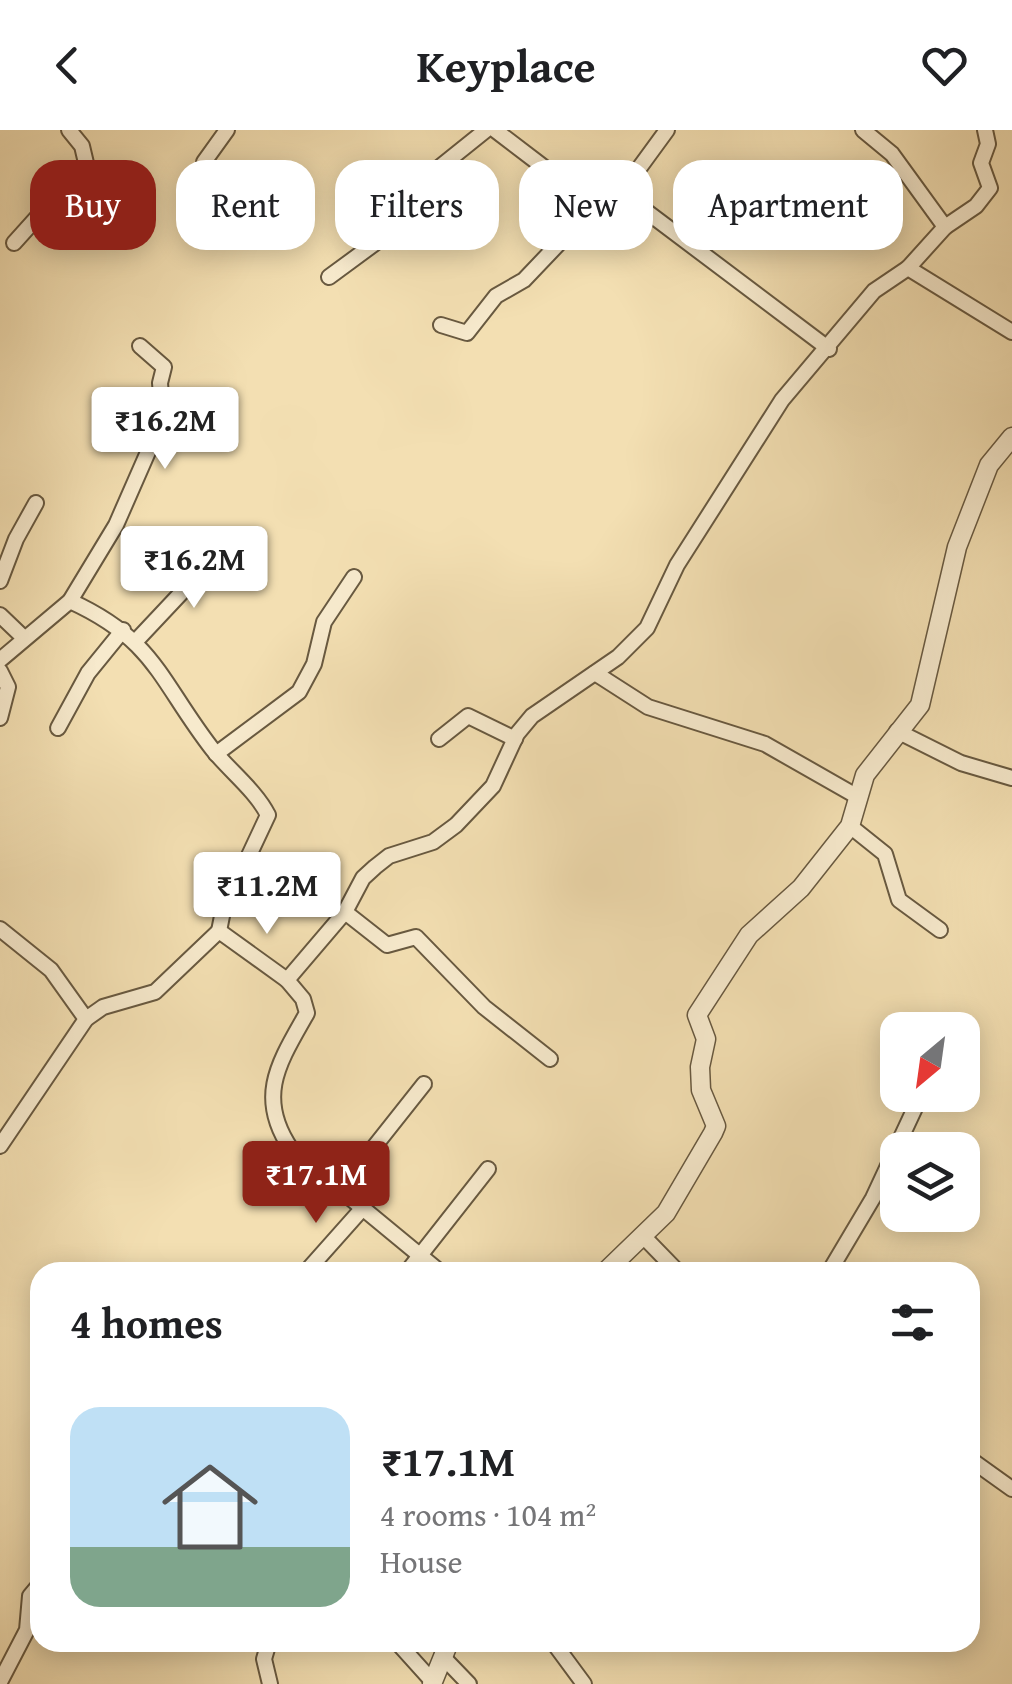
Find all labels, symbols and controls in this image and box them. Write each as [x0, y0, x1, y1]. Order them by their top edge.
text: Keyplace [416, 33, 596, 98]
icon: back [40, 38, 95, 93]
icon: heart [917, 38, 972, 93]
chip: Buy [30, 160, 156, 250]
chip: Rent [176, 160, 315, 250]
chip: Filters [335, 160, 499, 250]
chip: New [519, 160, 653, 250]
chip: Apartment [673, 160, 903, 250]
pin: ₹16.2M [84, 387, 246, 472]
text: ₹16.2M [114, 396, 216, 443]
pin: ₹16.2M [113, 526, 275, 611]
text: ₹16.2M [143, 535, 245, 582]
pin: ₹11.2M [186, 852, 348, 937]
text: ₹11.2M [216, 861, 318, 908]
north arrow [880, 1012, 980, 1112]
map controls [880, 1012, 980, 1232]
button: layers [880, 1132, 980, 1232]
pin: ₹17.1M [235, 1141, 397, 1226]
text: ₹17.1M [265, 1150, 367, 1197]
text: 4 homes [70, 1292, 223, 1353]
icon: filters [885, 1295, 940, 1350]
text: ₹17.1M [380, 1430, 515, 1491]
icon: home [150, 1447, 270, 1567]
text: 4 rooms · 104 m² [380, 1491, 596, 1538]
text: House [380, 1538, 463, 1585]

